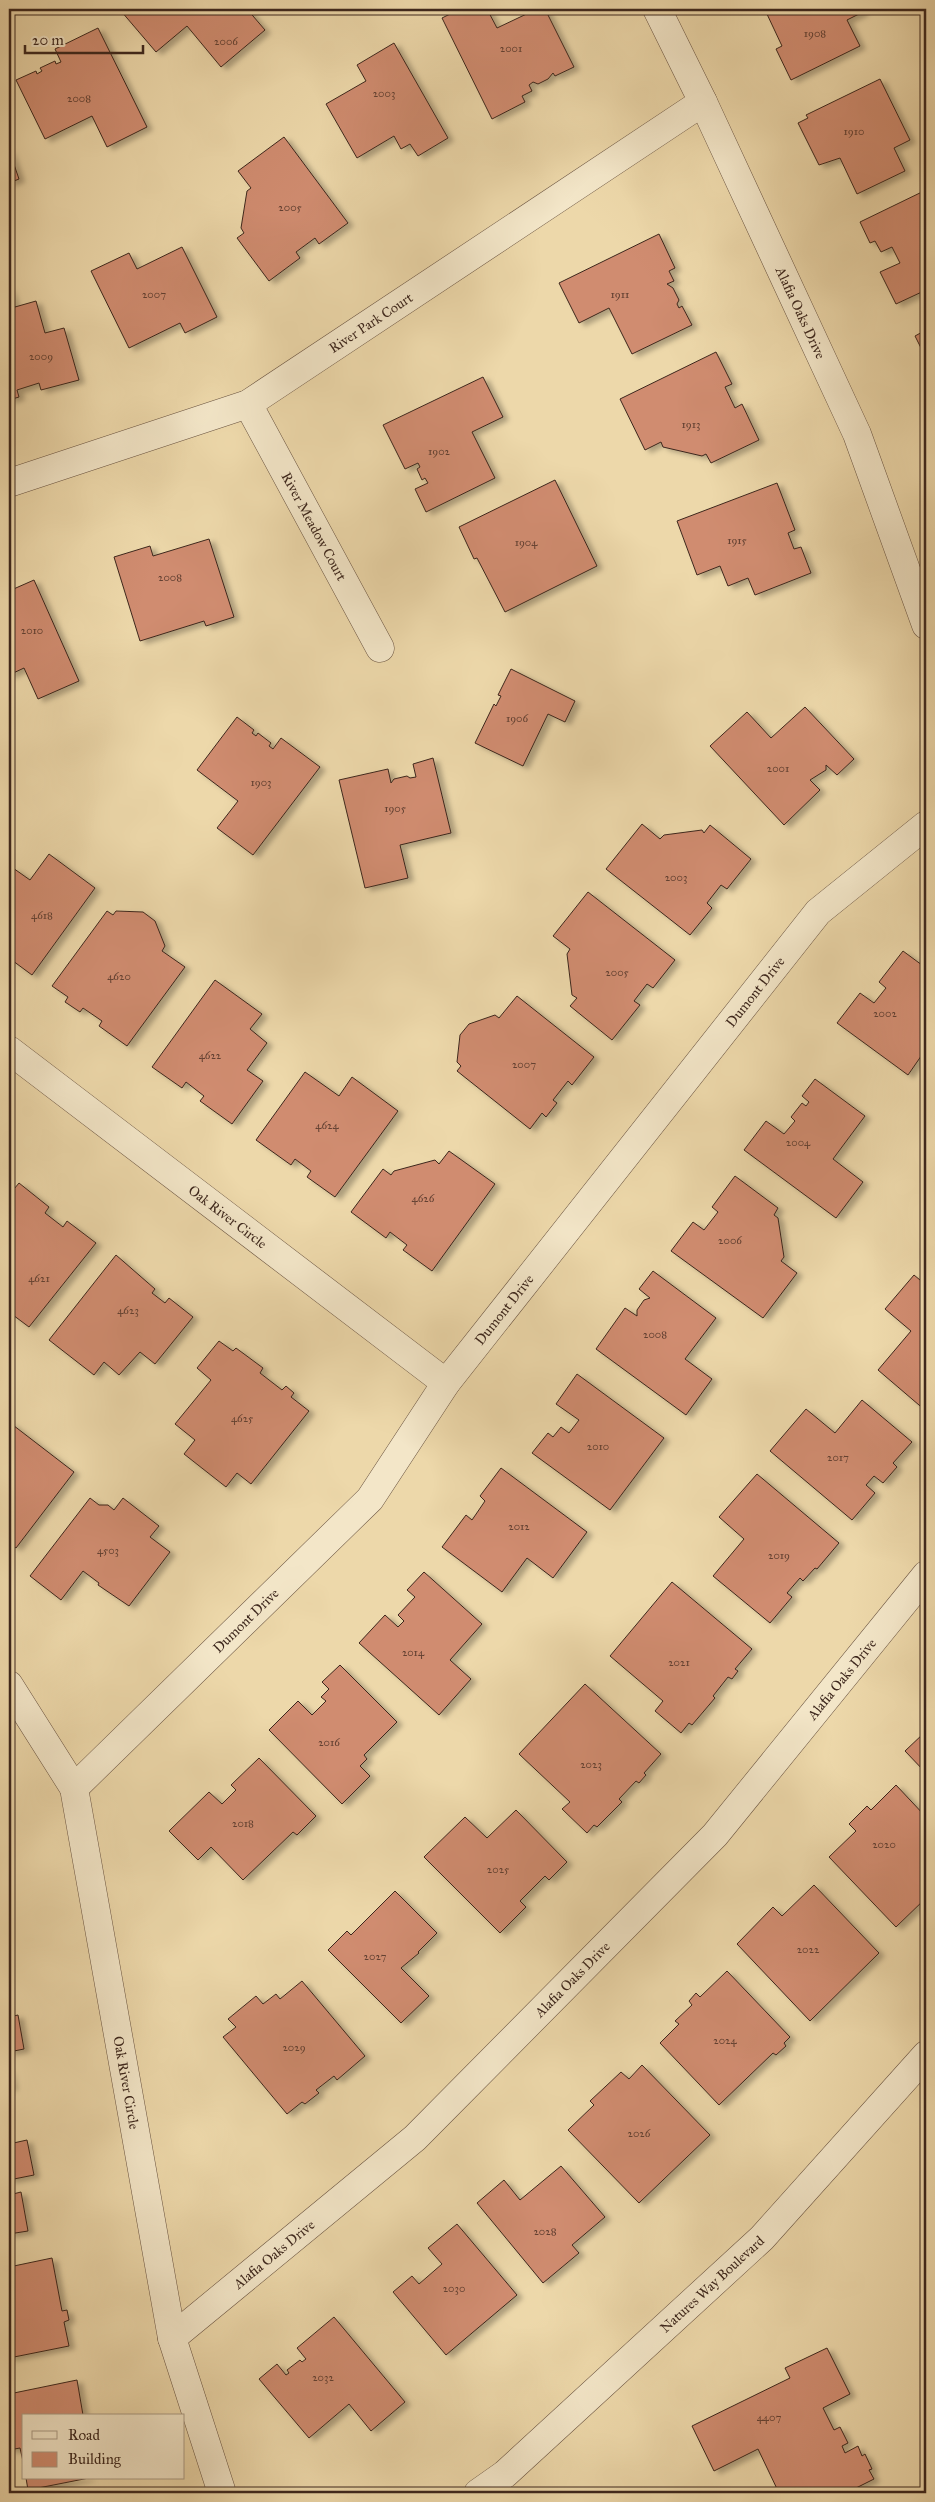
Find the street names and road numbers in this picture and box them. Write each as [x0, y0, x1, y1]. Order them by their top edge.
street label: Alafia Oaks Drive [772, 263, 830, 362]
street label: River Park Court [326, 289, 416, 356]
street label: River Meadow Court [278, 469, 350, 584]
street label: Dumont Drive [722, 953, 788, 1030]
street label: Oak River Circle [185, 1181, 271, 1252]
street label: Dumont Drive [471, 1271, 537, 1348]
street label: Dumont Drive [209, 1584, 282, 1656]
street label: Alafia Oaks Drive [803, 1635, 880, 1724]
street label: Alafia Oaks Drive [530, 1938, 613, 2021]
street label: Oak River Circle [110, 2035, 143, 2131]
street label: Alafia Oaks Drive [229, 2216, 318, 2293]
street label: Natures Way Boulevard [656, 2232, 768, 2336]

